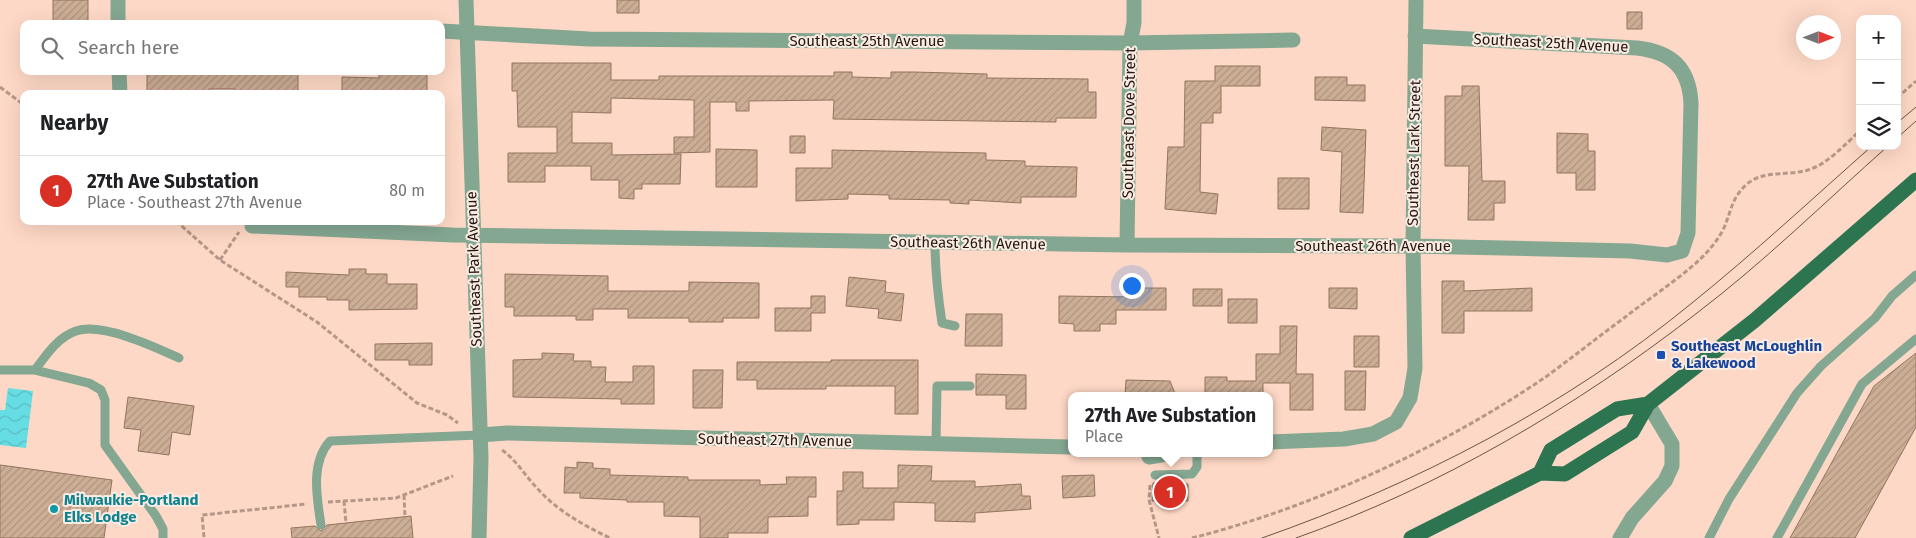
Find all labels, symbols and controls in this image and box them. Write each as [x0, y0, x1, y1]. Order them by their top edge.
north arrow [1796, 15, 1841, 60]
map controls [1856, 15, 1901, 150]
button: + [1856, 15, 1901, 60]
search box [20, 20, 445, 75]
street label: Southeast 25th Avenue [1473, 30, 1629, 56]
street label: Southeast 25th Avenue [789, 32, 945, 50]
icon: search [38, 34, 66, 62]
text: Search here [78, 36, 179, 59]
street label: Southeast Dove Street [1119, 47, 1139, 199]
button: − [1856, 60, 1901, 105]
street label: Southeast Lark Street [1404, 79, 1424, 226]
button: layers [1856, 105, 1901, 150]
text: Nearby [40, 110, 108, 136]
text: 27th Ave Substation [87, 170, 259, 193]
text: 1 [52, 181, 60, 200]
text: 80 m [389, 181, 425, 200]
street label: Southeast Park Avenue [462, 191, 486, 347]
text: Place · Southeast 27th Avenue [87, 193, 302, 212]
street label: Southeast 26th Avenue [890, 233, 1046, 253]
street label: Southeast 26th Avenue [1295, 237, 1451, 255]
your location [1119, 273, 1145, 299]
place label: Southeast McLoughlin & Lakewood [1671, 337, 1822, 372]
marker: Southeast McLoughlin & Lakewood [1655, 349, 1667, 361]
popup [1068, 392, 1273, 457]
text: 27th Ave Substation [1085, 404, 1256, 427]
text: Place [1085, 427, 1123, 446]
street label: Southeast 27th Avenue [698, 430, 852, 450]
pin: 1 [1154, 473, 1186, 511]
place label: Milwaukie-Portland Elks Lodge [64, 491, 198, 526]
marker: Milwaukie-Portland Elks Lodge [48, 503, 60, 515]

